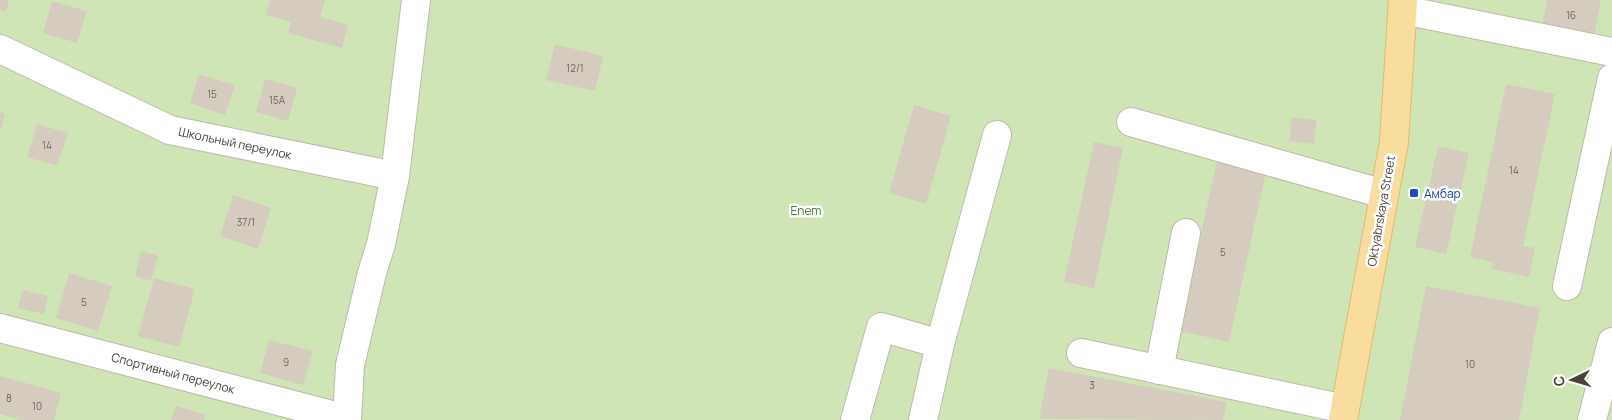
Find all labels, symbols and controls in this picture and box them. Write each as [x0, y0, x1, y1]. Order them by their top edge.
house number: 16 [1566, 8, 1576, 22]
house number: 12/1 [566, 61, 584, 75]
house number: 15 [207, 87, 217, 101]
house number: 15А [269, 93, 286, 107]
street label: Школьный переулок [177, 123, 294, 164]
house number: 14 [42, 138, 52, 152]
street label: Oktyabrskaya Street [1363, 154, 1399, 268]
house number: 14 [1509, 163, 1519, 177]
place label: Амбар [1424, 185, 1461, 202]
marker: Амбар [1408, 187, 1420, 199]
park label: Enem [791, 202, 821, 219]
house number: 37/1 [237, 215, 255, 229]
house number: 5 [1220, 245, 1226, 259]
house number: 5 [81, 295, 87, 309]
street label: Спортивный переулок [109, 348, 238, 398]
house number: 9 [283, 355, 289, 369]
north arrow [1547, 355, 1597, 405]
house number: 10 [1465, 357, 1475, 371]
text: С [1549, 375, 1568, 387]
house number: 3 [1089, 378, 1095, 392]
house number: 8 [6, 391, 12, 405]
house number: 10 [32, 399, 42, 413]

